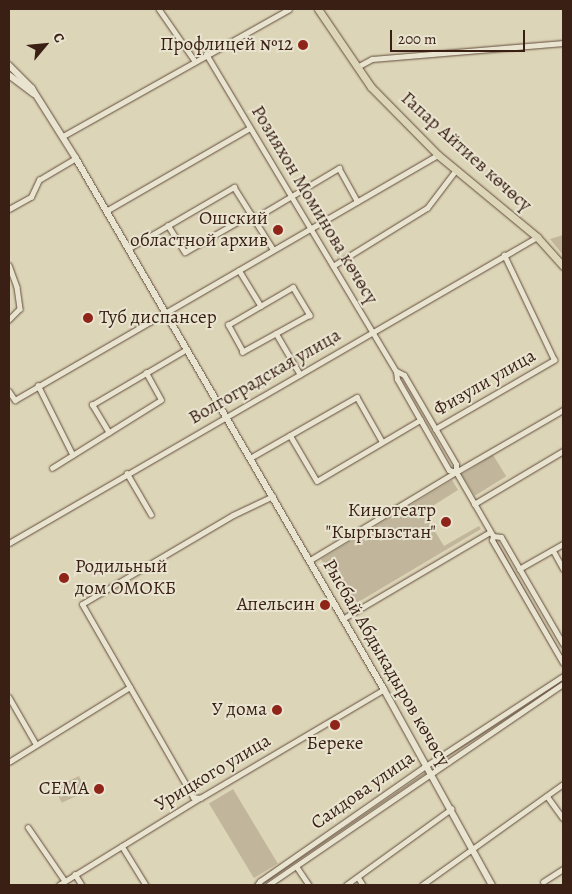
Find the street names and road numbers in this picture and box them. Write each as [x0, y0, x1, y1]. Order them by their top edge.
street label: Гапар Айтиев көчөсү [396, 87, 536, 217]
street label: Розияхон Моминова көчөсү [246, 102, 382, 308]
street label: Волгоградская улица [185, 324, 345, 430]
street label: Физули улица [430, 345, 540, 421]
street label: Рысбай Абдыкадыров көчөсү [317, 555, 455, 771]
street label: Урицкого улица [151, 730, 275, 816]
street label: Саидова улица [307, 747, 419, 835]

